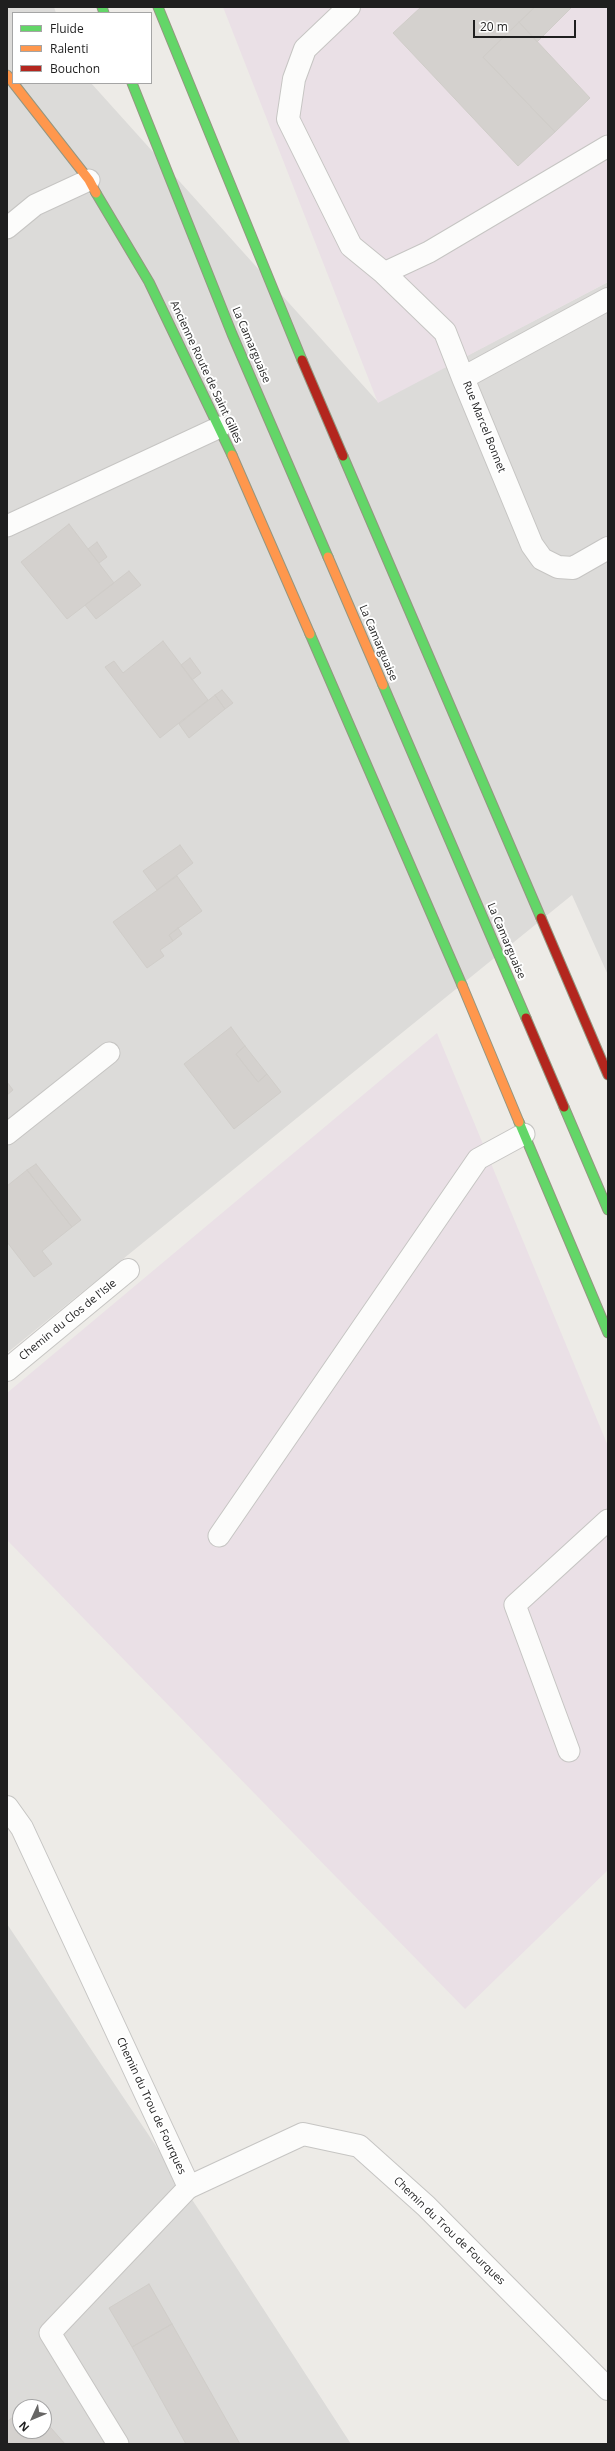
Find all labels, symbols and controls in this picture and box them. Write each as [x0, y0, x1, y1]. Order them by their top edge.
legend [12, 12, 152, 84]
scale bar [475, 12, 578, 38]
text: 20 m [480, 18, 508, 35]
text: Fluide [50, 20, 84, 37]
text: Ralenti [50, 40, 89, 57]
text: Bouchon [50, 60, 100, 77]
street label: Ancienne Route de Saint Gilles [167, 299, 245, 445]
street label: La Camarguaise [229, 305, 273, 385]
street label: Rue Marcel Bonnet [460, 379, 508, 475]
street label: La Camarguaise [356, 603, 400, 683]
street label: La Camarguaise [484, 901, 528, 981]
street label: Chemin du Clos de l'Isle [17, 1277, 119, 1363]
street label: Chemin du Trou de Fourques [113, 2035, 189, 2177]
street label: Chemin du Trou de Fourques [391, 2174, 507, 2288]
north arrow [12, 2399, 52, 2439]
text: N [15, 2419, 32, 2435]

